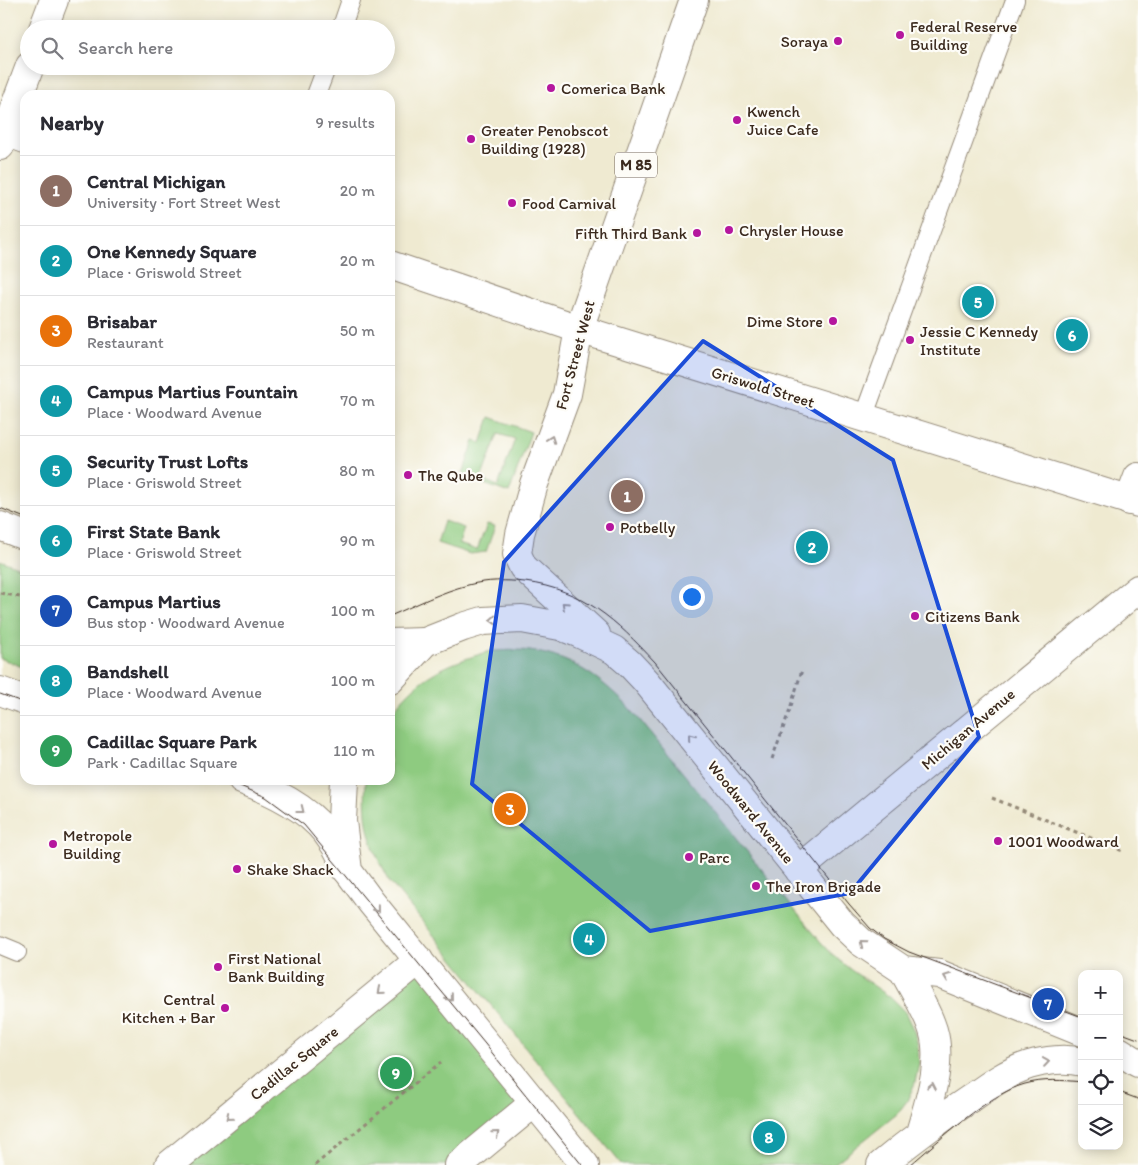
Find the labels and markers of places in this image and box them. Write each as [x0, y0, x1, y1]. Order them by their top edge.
place label: Federal Reserve Building [910, 17, 1018, 54]
marker: Federal Reserve Building [894, 29, 906, 41]
place label: Soraya [781, 32, 829, 51]
marker: Soraya [832, 35, 844, 47]
place label: Comerica Bank [561, 79, 665, 98]
marker: Comerica Bank [545, 82, 557, 94]
place label: Kwench Juice Cafe [747, 102, 819, 139]
marker: Kwench Juice Cafe [731, 114, 743, 126]
place label: Greater Penobscot Building (1928) [481, 121, 608, 158]
marker: Greater Penobscot Building (1928) [465, 133, 477, 145]
place label: Food Carnival [522, 194, 617, 213]
marker: Food Carnival [506, 197, 518, 209]
place label: Chrysler House [739, 221, 844, 240]
place label: Fifth Third Bank [575, 224, 688, 243]
marker: Chrysler House [723, 224, 735, 236]
marker: Fifth Third Bank [691, 227, 703, 239]
pin: 5 [962, 283, 994, 321]
place label: Dime Store [747, 312, 823, 331]
marker: Dime Store [827, 315, 839, 327]
pin: 6 [1056, 316, 1088, 354]
place label: Jessie C Kennedy Institute [920, 322, 1039, 359]
marker: Jessie C Kennedy Institute [904, 334, 916, 346]
place label: The Qube [418, 466, 483, 485]
marker: The Qube [402, 469, 414, 481]
pin: 1 [611, 477, 643, 515]
place label: Potbelly [620, 518, 676, 537]
marker: Potbelly [604, 521, 616, 533]
pin: 2 [796, 528, 828, 566]
place label: Citizens Bank [925, 607, 1020, 626]
marker: Citizens Bank [909, 610, 921, 622]
pin: 3 [494, 790, 526, 828]
place label: Metropole Building [63, 826, 132, 863]
place label: 1001 Woodward [1008, 832, 1119, 851]
marker: 1001 Woodward [992, 835, 1004, 847]
marker: Metropole Building [47, 838, 59, 850]
place label: Parc [699, 848, 730, 867]
marker: Parc [683, 851, 695, 863]
place label: Shake Shack [247, 860, 334, 879]
marker: Shake Shack [231, 863, 243, 875]
place label: The Iron Brigade [766, 877, 881, 896]
marker: The Iron Brigade [750, 880, 762, 892]
pin: 4 [573, 920, 605, 958]
place label: First National Bank Building [228, 949, 325, 986]
marker: First National Bank Building [212, 961, 224, 973]
pin: 7 [1032, 985, 1064, 1023]
place label: Central Kitchen + Bar [122, 990, 215, 1027]
marker: Central Kitchen + Bar [219, 1002, 231, 1014]
pin: 9 [380, 1054, 412, 1092]
pin: 8 [753, 1118, 785, 1156]

